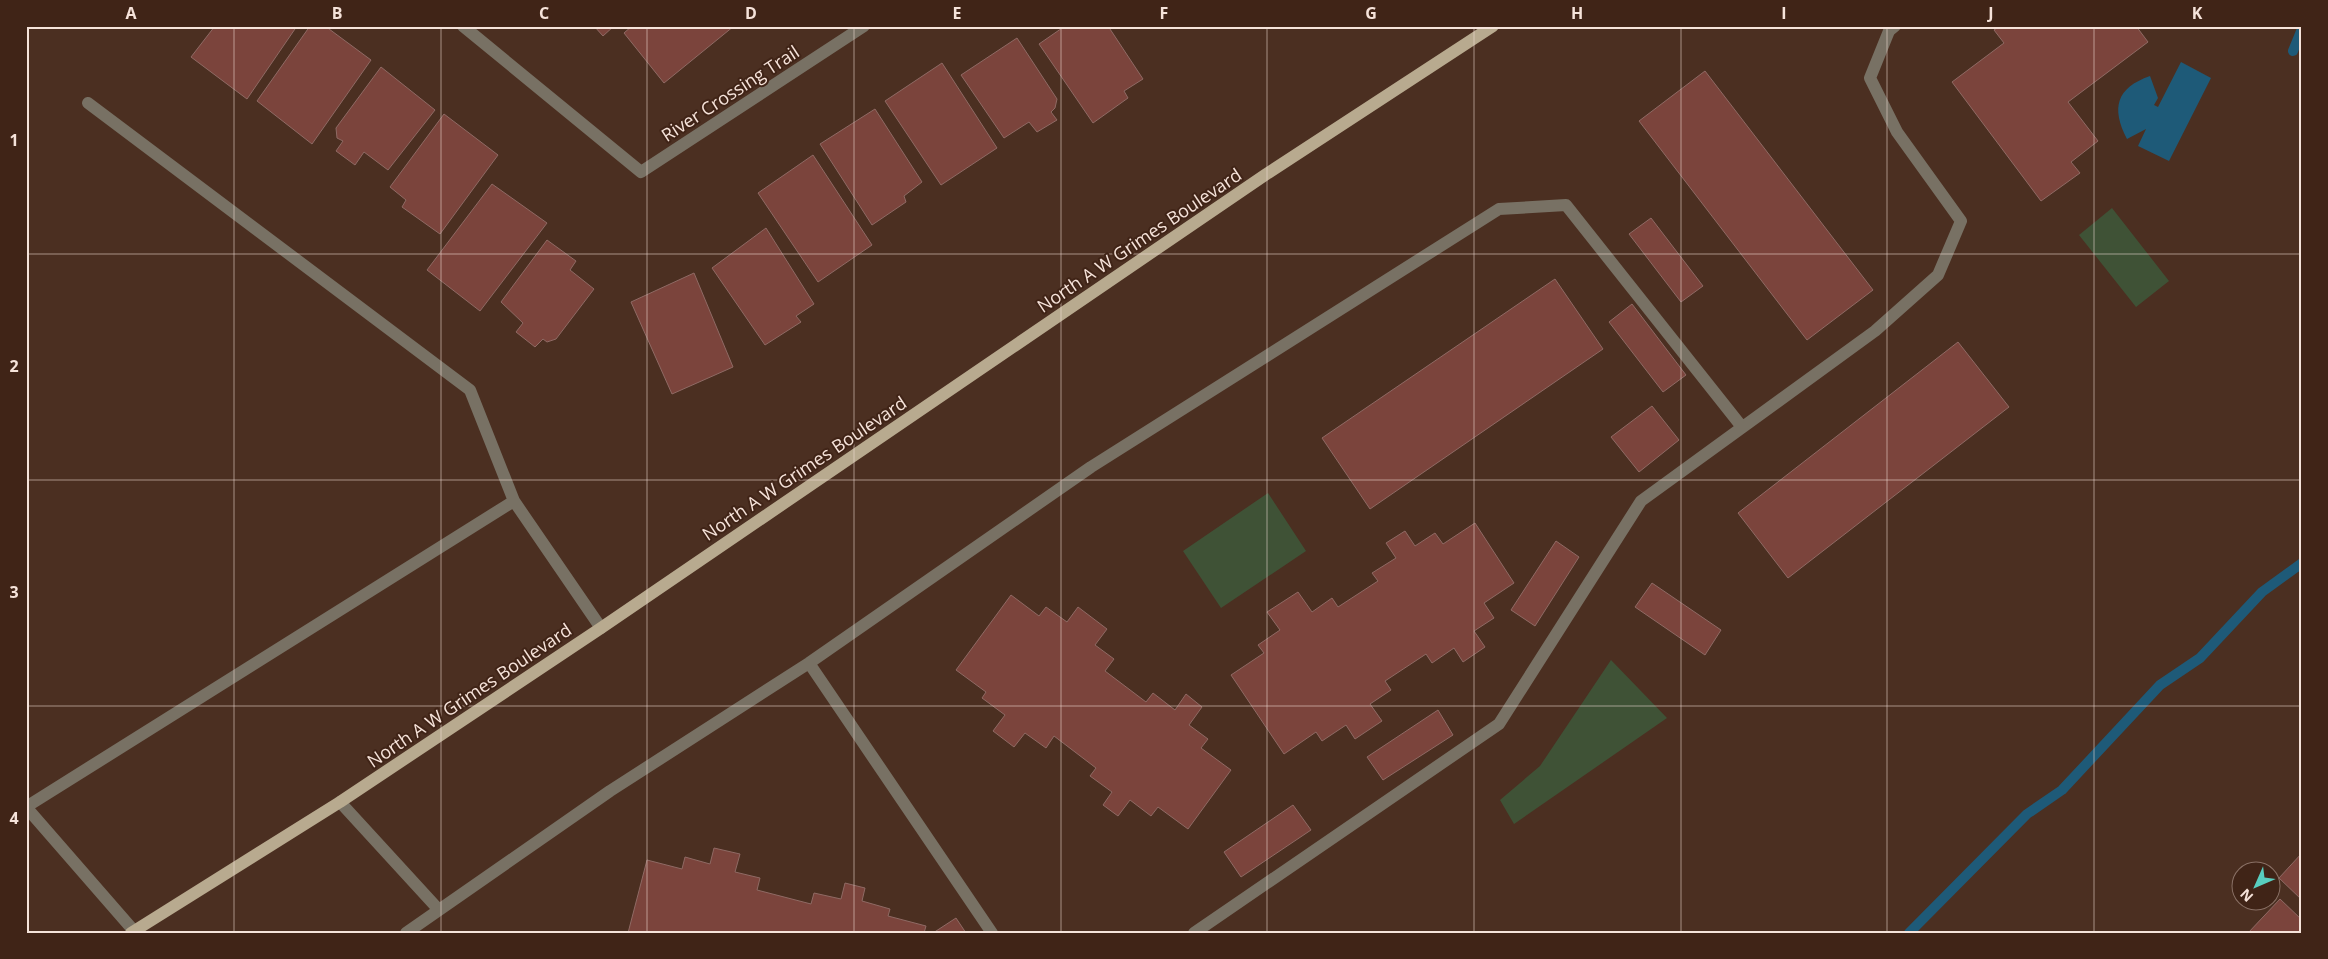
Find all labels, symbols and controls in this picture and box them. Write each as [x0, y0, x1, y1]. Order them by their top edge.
text: A [125, 2, 137, 24]
text: B [332, 2, 342, 24]
text: C [539, 2, 549, 24]
text: D [745, 2, 757, 24]
text: E [953, 2, 962, 24]
text: F [1160, 2, 1168, 24]
text: G [1365, 2, 1377, 24]
text: H [1571, 2, 1583, 24]
text: I [1781, 2, 1787, 24]
text: J [1986, 2, 1994, 24]
text: K [2192, 2, 2203, 24]
street label: River Crossing Trail [656, 39, 804, 147]
text: 1 [9, 129, 19, 151]
street label: North A W Grimes Boulevard [1032, 162, 1246, 318]
text: 2 [9, 355, 19, 377]
street label: North A W Grimes Boulevard [697, 390, 911, 546]
text: 3 [9, 581, 19, 603]
street label: North A W Grimes Boulevard [362, 617, 576, 773]
text: 4 [9, 807, 19, 829]
north arrow [2230, 862, 2280, 912]
text: N [2236, 885, 2257, 906]

